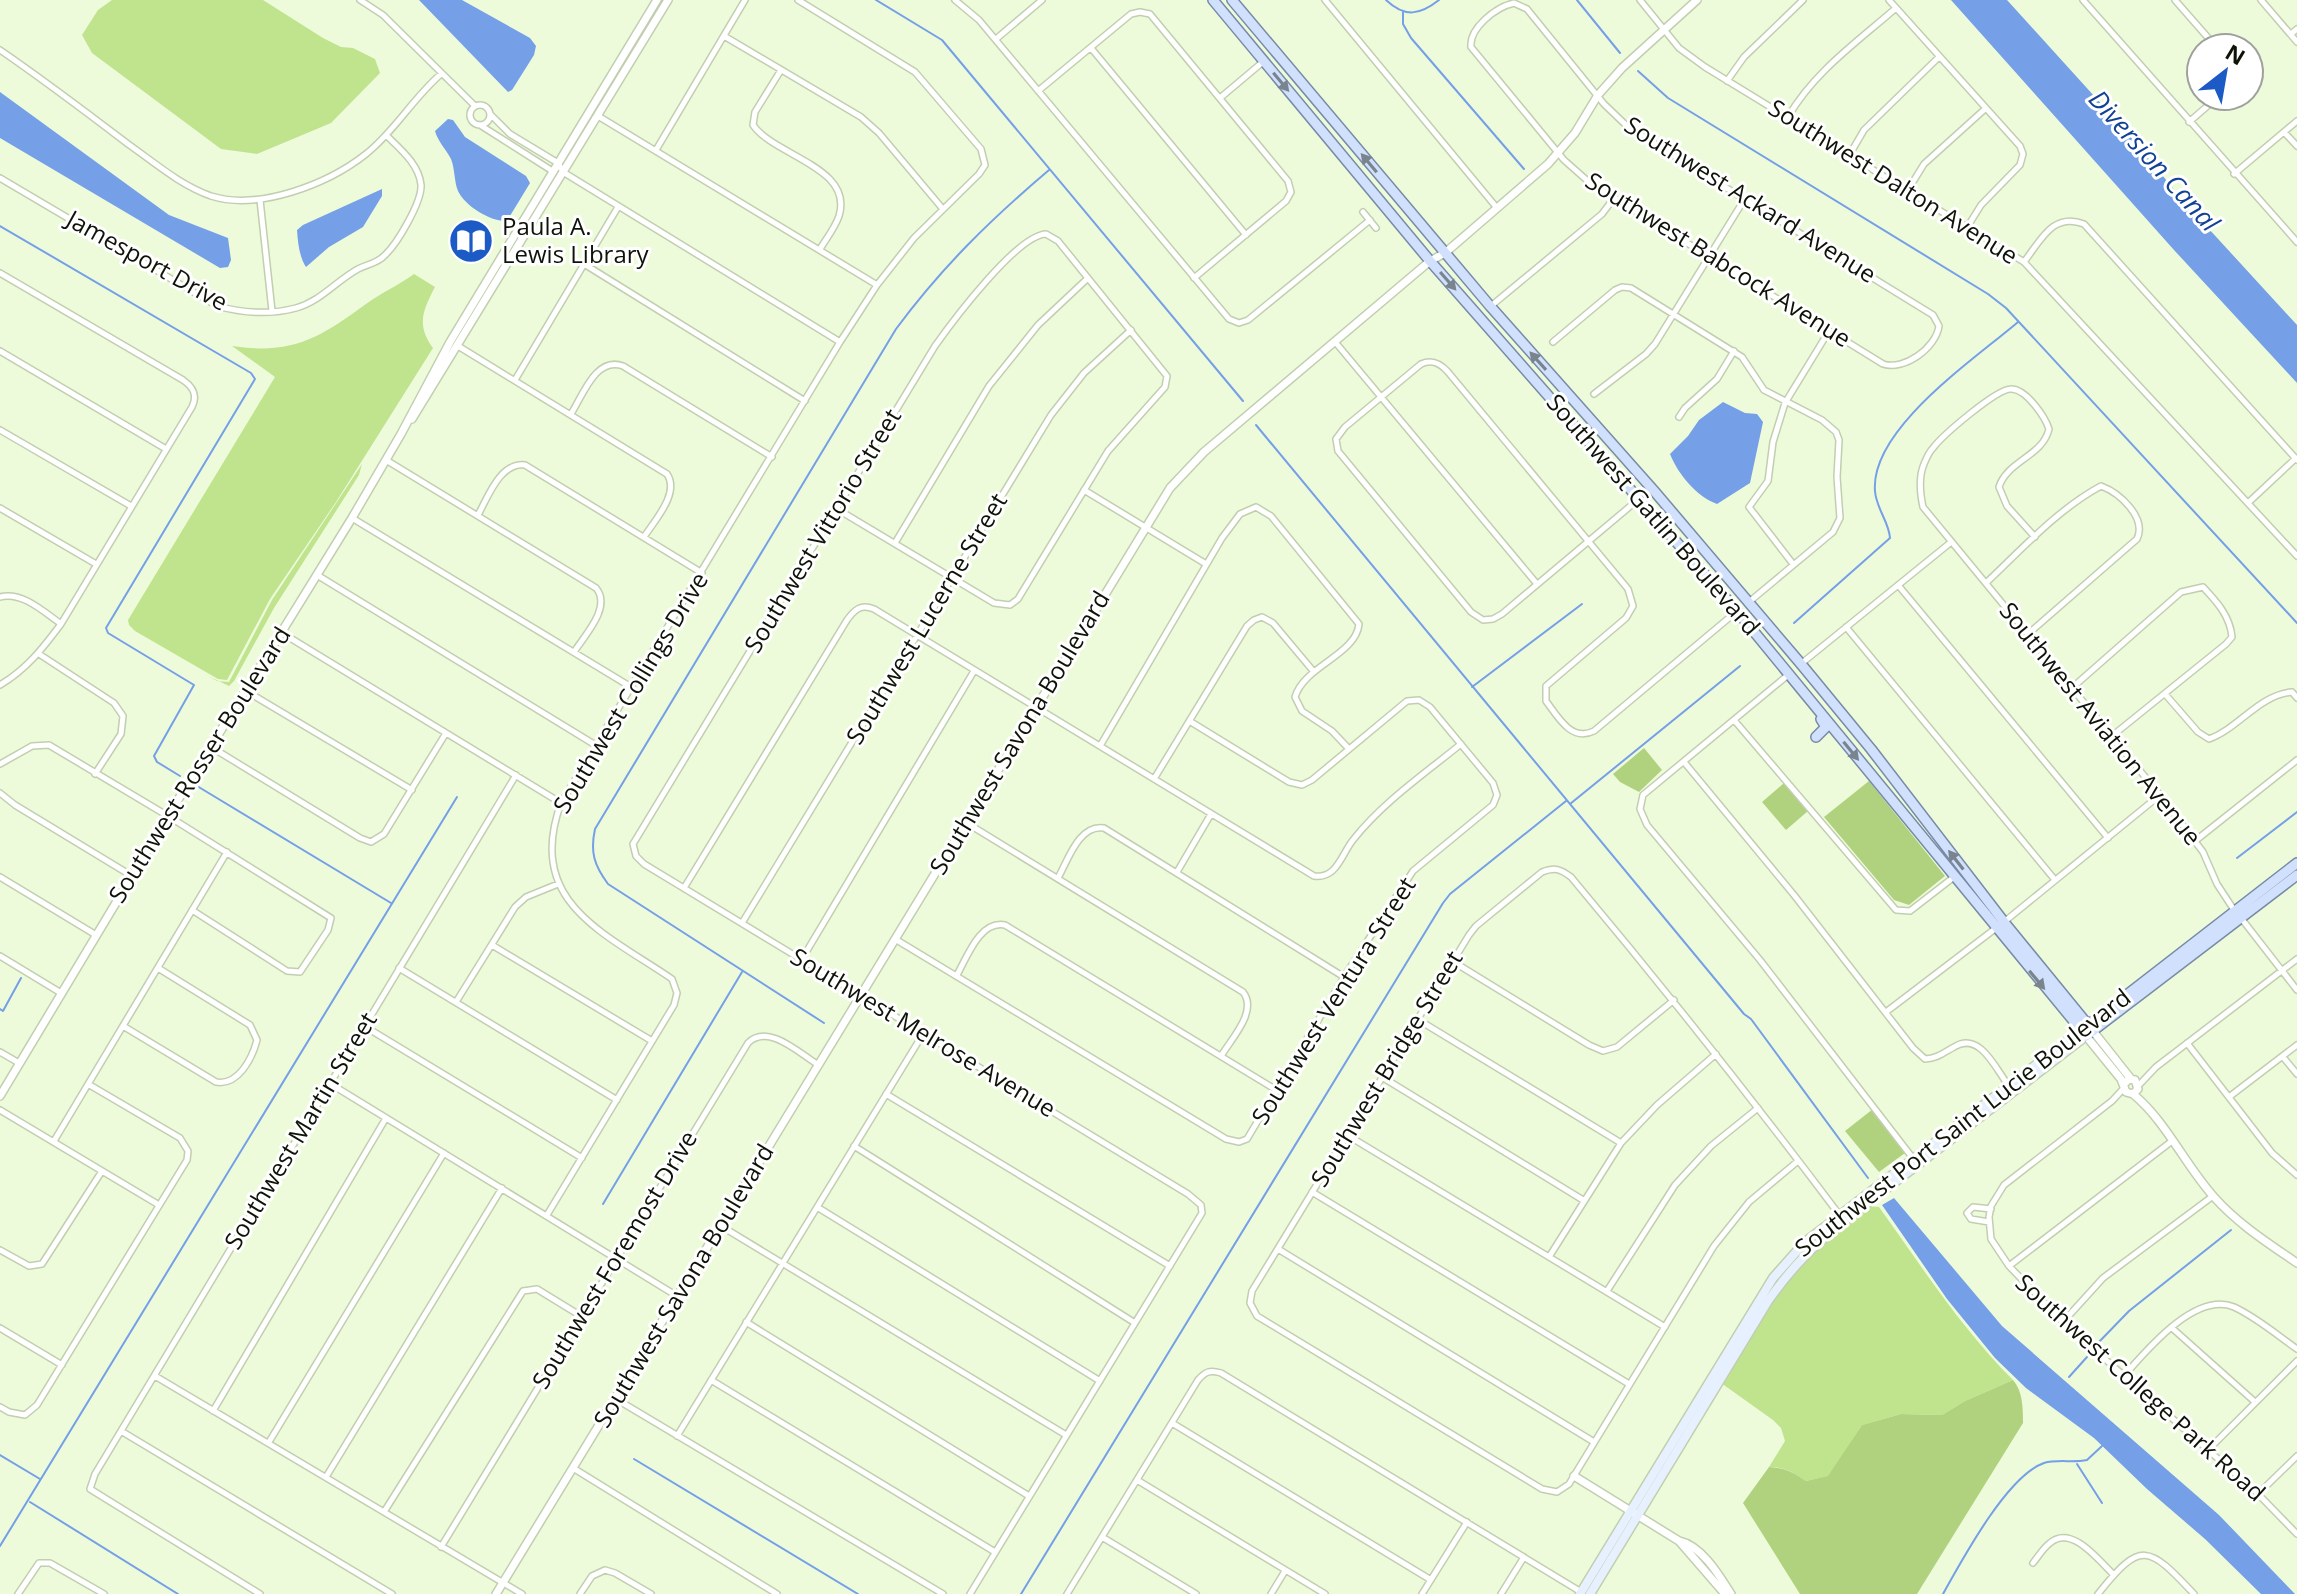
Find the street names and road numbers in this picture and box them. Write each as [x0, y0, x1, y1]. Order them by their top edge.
street label: Southwest Dalton Avenue [1763, 90, 2025, 271]
street label: Southwest Ackard Avenue [1619, 108, 1883, 290]
street label: Southwest Babcock Avenue [1580, 163, 1858, 354]
street label: Jamesport Drive [60, 201, 234, 318]
street label: Southwest Gatlin Boulevard [1540, 386, 1768, 642]
street label: Southwest Vittorio Street [736, 402, 908, 658]
street label: Southwest Lucerne Street [838, 487, 1014, 750]
street label: Southwest Collings Drive [545, 566, 715, 819]
street label: Southwest Savona Boulevard [921, 584, 1117, 880]
street label: Southwest Aviation Avenue [1993, 595, 2210, 852]
street label: Southwest Rosser Boulevard [100, 620, 297, 908]
street label: Southwest Ventura Street [1243, 870, 1423, 1130]
street label: Southwest Melrose Avenue [785, 939, 1063, 1124]
street label: Southwest Bridge Street [1302, 944, 1469, 1192]
street label: Southwest Port Saint Lucie Boulevard [1787, 980, 2137, 1263]
street label: Southwest Martin Street [216, 1005, 384, 1255]
street label: Southwest Foremost Drive [523, 1124, 704, 1394]
street label: Southwest Savona Boulevard [585, 1137, 781, 1433]
street label: Southwest College Park Road [2009, 1266, 2273, 1508]

